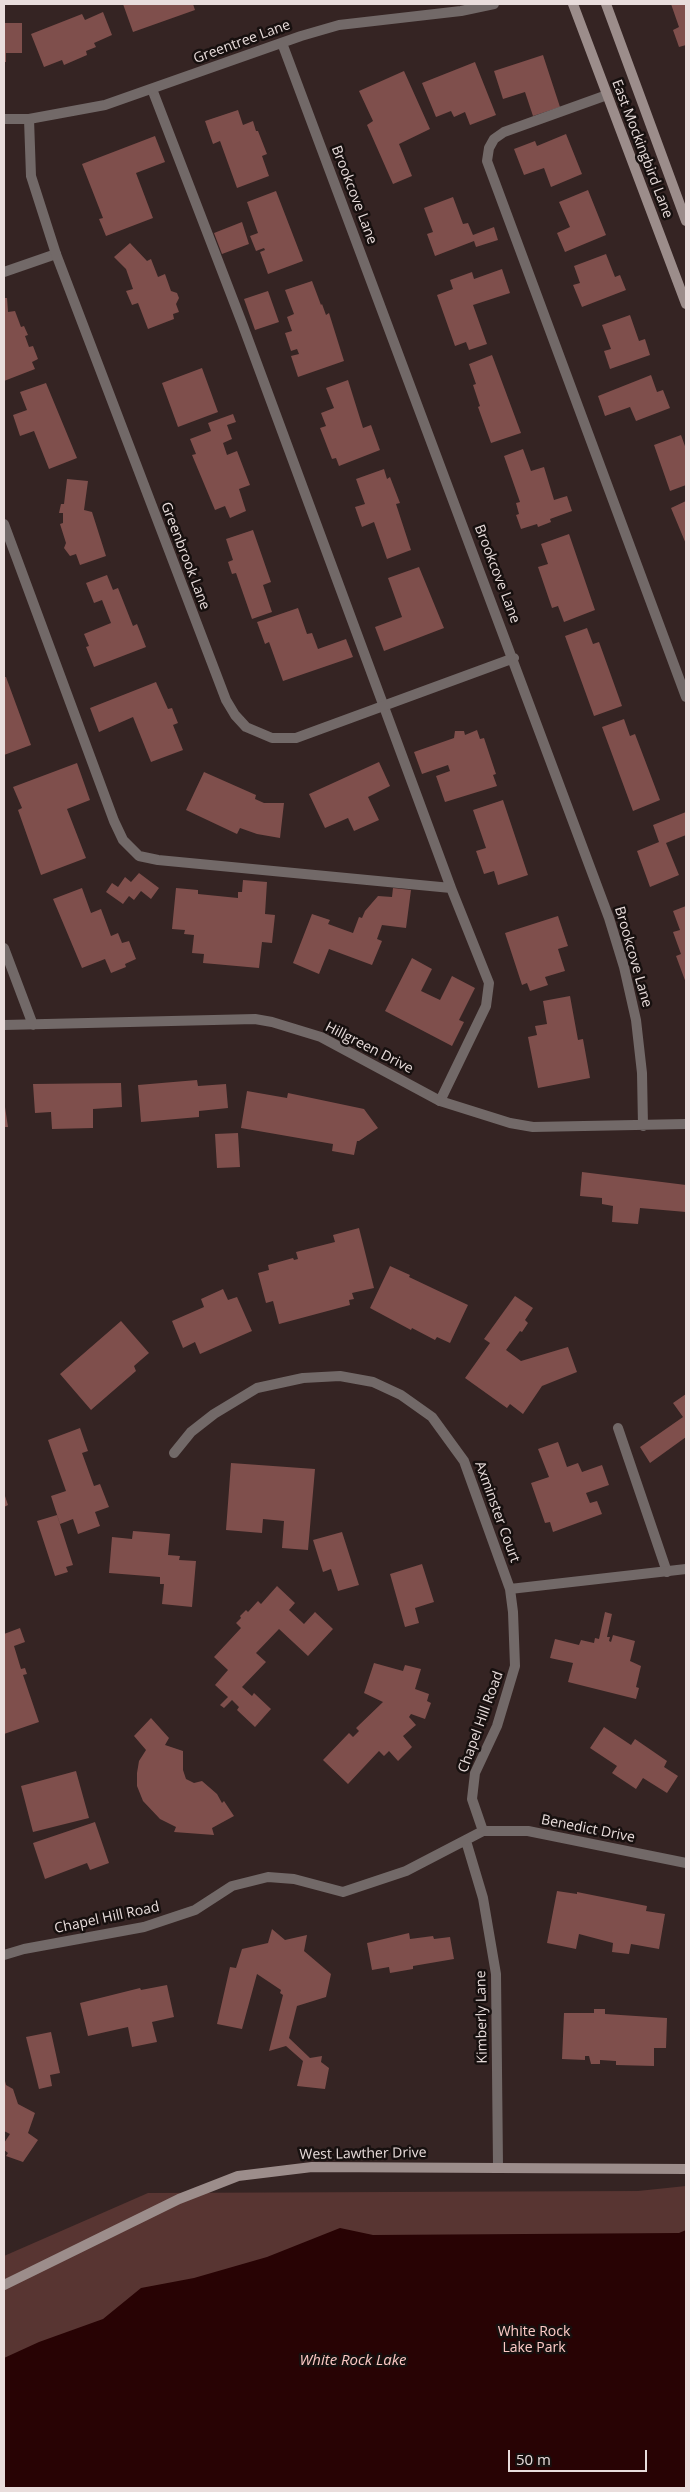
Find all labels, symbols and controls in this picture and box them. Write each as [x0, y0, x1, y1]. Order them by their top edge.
street label: Greentree Lane [191, 17, 293, 67]
street label: East Mockingbird Lane [608, 77, 676, 221]
street label: Brookcove Lane [328, 143, 380, 247]
street label: Greenbrook Lane [157, 500, 213, 612]
street label: Brookcove Lane [471, 522, 523, 626]
street label: Brookcove Lane [611, 905, 655, 1009]
street label: Hillgreen Drive [322, 1019, 416, 1077]
street label: Axminster Court [471, 1459, 523, 1565]
street label: Chapel Hill Road [455, 1669, 507, 1775]
street label: Benedict Drive [540, 1812, 636, 1846]
street label: Chapel Hill Road [53, 1899, 161, 1937]
street label: Kimberly Lane [473, 1970, 491, 2064]
street label: West Lawther Drive [299, 2144, 427, 2164]
park label: White Rock Lake Park [498, 2324, 570, 2356]
water label: White Rock Lake [299, 2352, 407, 2370]
scale bar [510, 2440, 649, 2472]
text: 50 m [516, 2449, 551, 2469]

